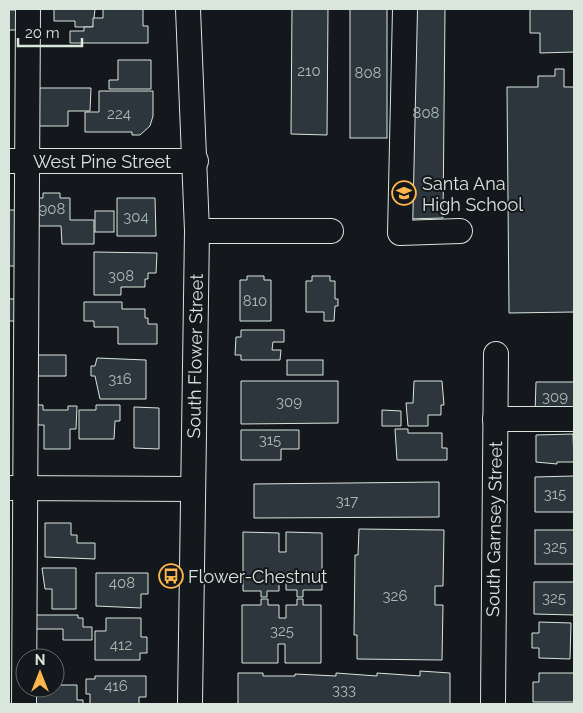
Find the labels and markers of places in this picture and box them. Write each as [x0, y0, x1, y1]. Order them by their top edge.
place label: Santa Ana High School [422, 173, 523, 215]
school or university icon: Santa Ana High School [391, 180, 417, 206]
bus stop icon: Flower-Chestnut [158, 563, 184, 589]
place label: Flower-Chestnut [188, 566, 327, 587]

